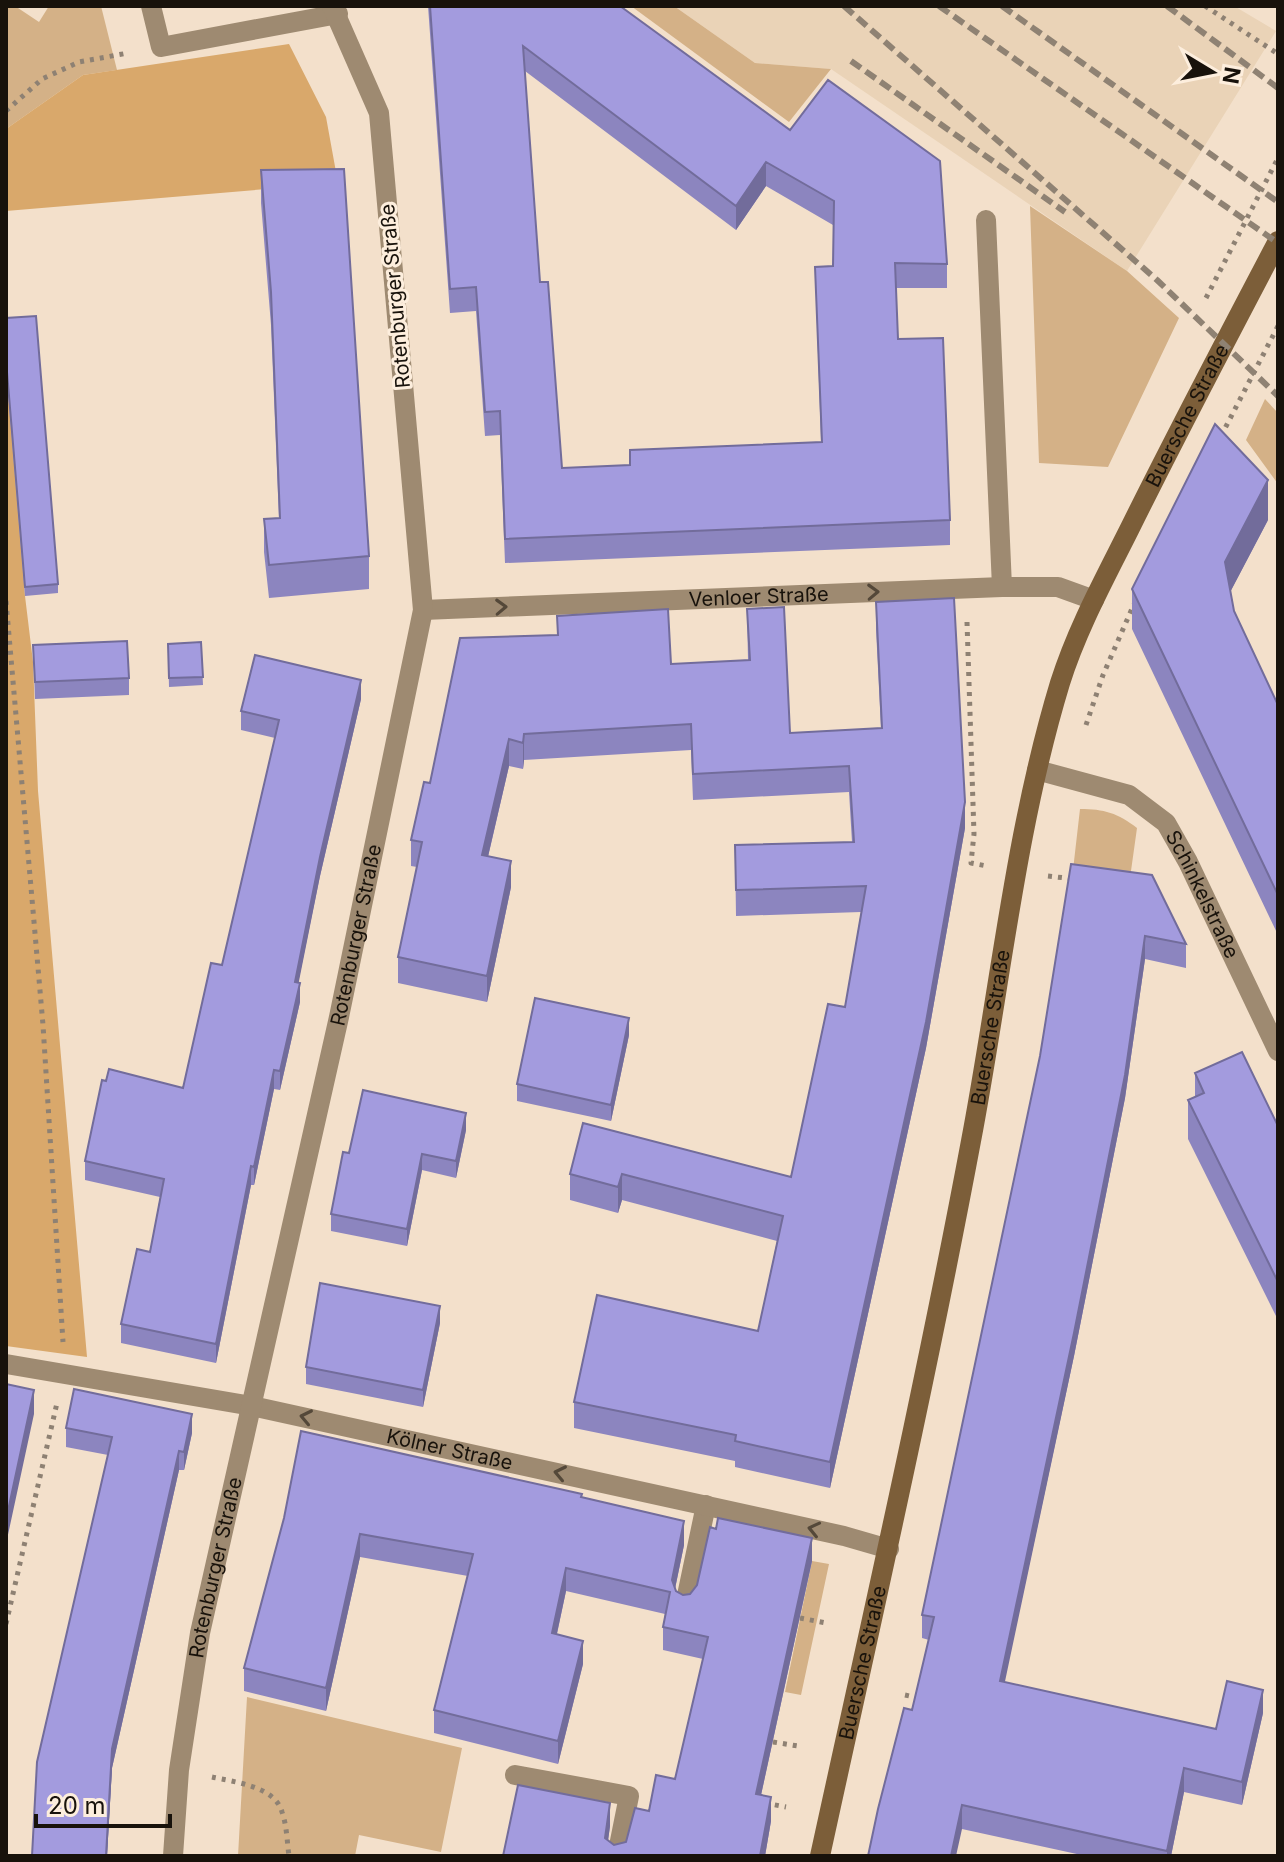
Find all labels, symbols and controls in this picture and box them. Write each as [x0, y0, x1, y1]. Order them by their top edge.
north arrow [1172, 32, 1252, 112]
text: N [1217, 65, 1246, 86]
street label: Rotenburger Straße [375, 203, 415, 389]
street label: Buersche Straße [1140, 340, 1234, 491]
street label: Venloer Straße [688, 582, 829, 611]
one-way arrow [867, 584, 880, 601]
one-way arrow [495, 599, 508, 616]
street label: Schinkelstraße [1161, 826, 1244, 962]
street label: Rotenburger Straße [325, 842, 386, 1028]
street label: Buersche Straße [966, 948, 1015, 1107]
one-way arrow [299, 1409, 313, 1426]
street label: Kölner Straße [384, 1424, 515, 1475]
one-way arrow [553, 1465, 567, 1482]
street label: Rotenburger Straße [184, 1475, 247, 1660]
one-way arrow [807, 1521, 821, 1538]
street label: Buersche Straße [834, 1583, 891, 1742]
scale bar [36, 1778, 170, 1828]
text: 20 m [48, 1791, 106, 1820]

